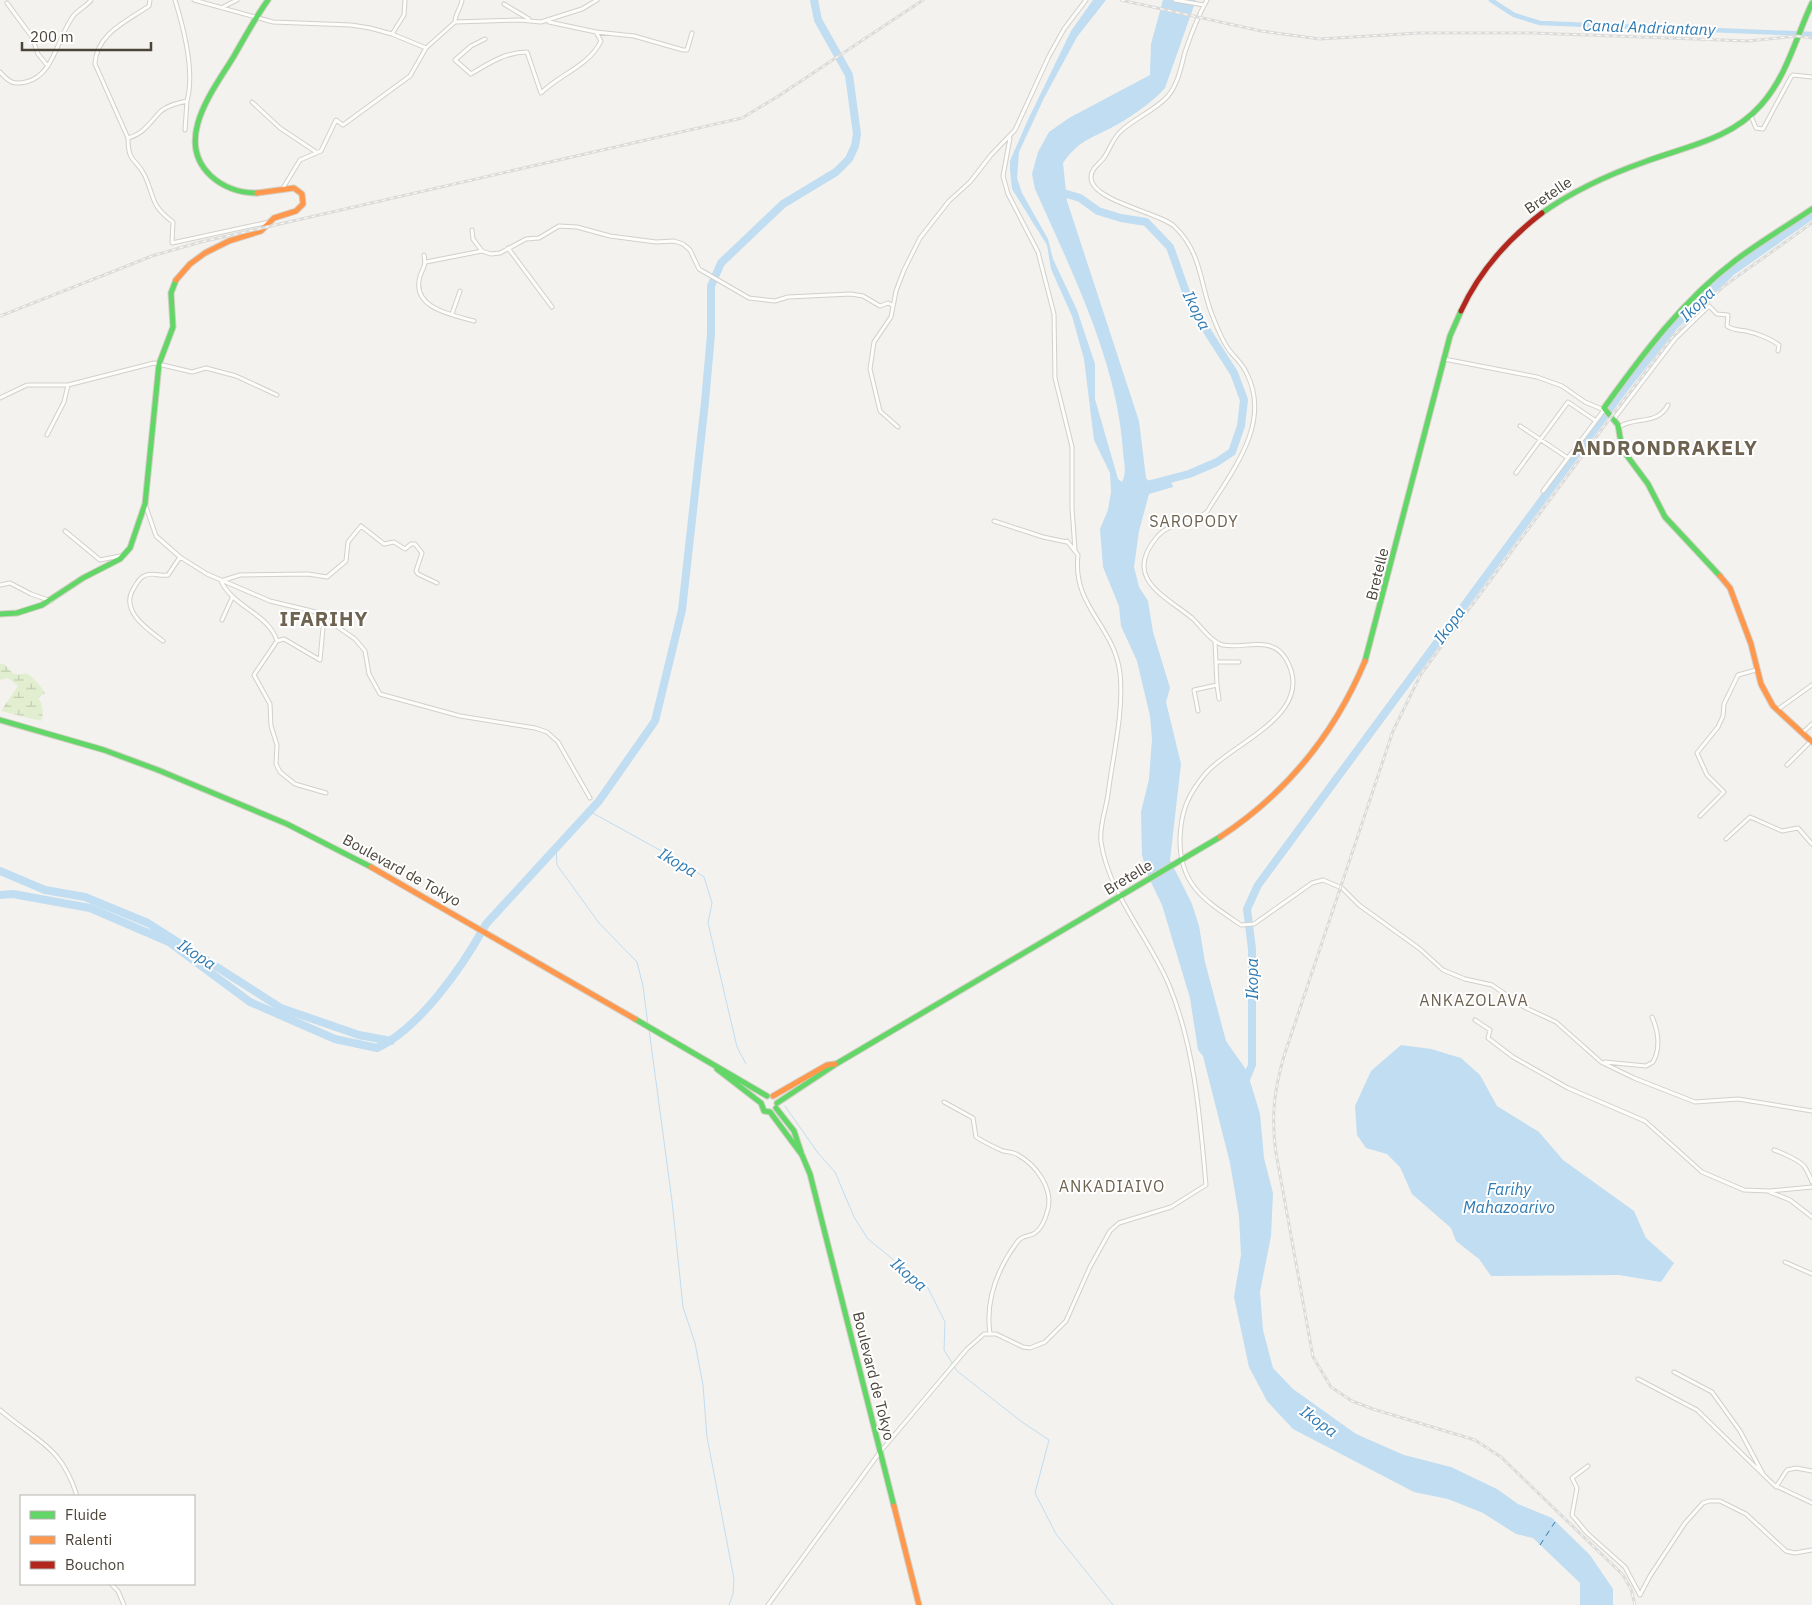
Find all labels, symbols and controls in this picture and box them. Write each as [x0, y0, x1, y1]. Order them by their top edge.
water label: Canal Andriantany [1582, 15, 1717, 39]
scale bar [22, 20, 151, 52]
text: 200 m [30, 27, 74, 46]
street label: Bretelle [1521, 172, 1575, 218]
water label: Ikopa [1675, 282, 1719, 326]
water label: Ikopa [1179, 287, 1215, 333]
district label: ANDRONDRAKELY [1572, 434, 1758, 461]
district label: SAROPODY [1149, 511, 1239, 531]
street label: Bretelle [1361, 546, 1393, 602]
water label: Ikopa [1429, 602, 1469, 648]
district label: IFARIHY [280, 605, 368, 632]
street label: Boulevard de Tokyo [340, 830, 464, 910]
water label: Ikopa [655, 843, 701, 881]
street label: Bretelle [1100, 855, 1156, 899]
water label: Ikopa [174, 934, 220, 974]
water label: Ikopa [1242, 958, 1262, 1000]
district label: ANKAZOLAVA [1419, 990, 1529, 1010]
district label: ANKADIAIVO [1059, 1176, 1165, 1196]
water label: Farihy Mahazoarivo [1463, 1179, 1555, 1217]
water label: Ikopa [887, 1253, 931, 1295]
street label: Boulevard de Tokyo [849, 1310, 899, 1442]
water label: Ikopa [1296, 1401, 1342, 1441]
legend [20, 1495, 195, 1585]
text: Fluide [65, 1505, 107, 1524]
text: Ralenti [65, 1530, 112, 1549]
text: Bouchon [65, 1555, 125, 1574]

